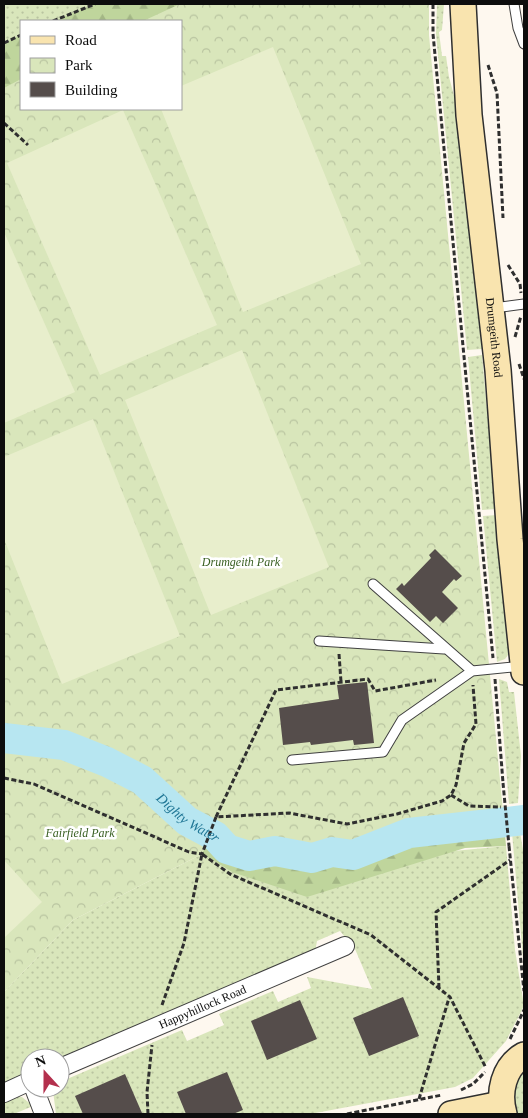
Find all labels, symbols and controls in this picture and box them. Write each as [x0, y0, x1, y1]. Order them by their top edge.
legend [20, 20, 182, 110]
text: Road [65, 32, 97, 48]
text: Park [65, 57, 93, 73]
text: Building [65, 82, 118, 98]
street label: Drumgeith Road [483, 297, 506, 378]
park label: Drumgeith Park [201, 555, 281, 569]
water label: Dighty Water [153, 789, 224, 845]
park label: Fairfield Park [45, 826, 115, 840]
street label: Happyhillock Road [157, 982, 248, 1032]
north arrow [20, 1048, 70, 1098]
text: N [33, 1053, 48, 1070]

